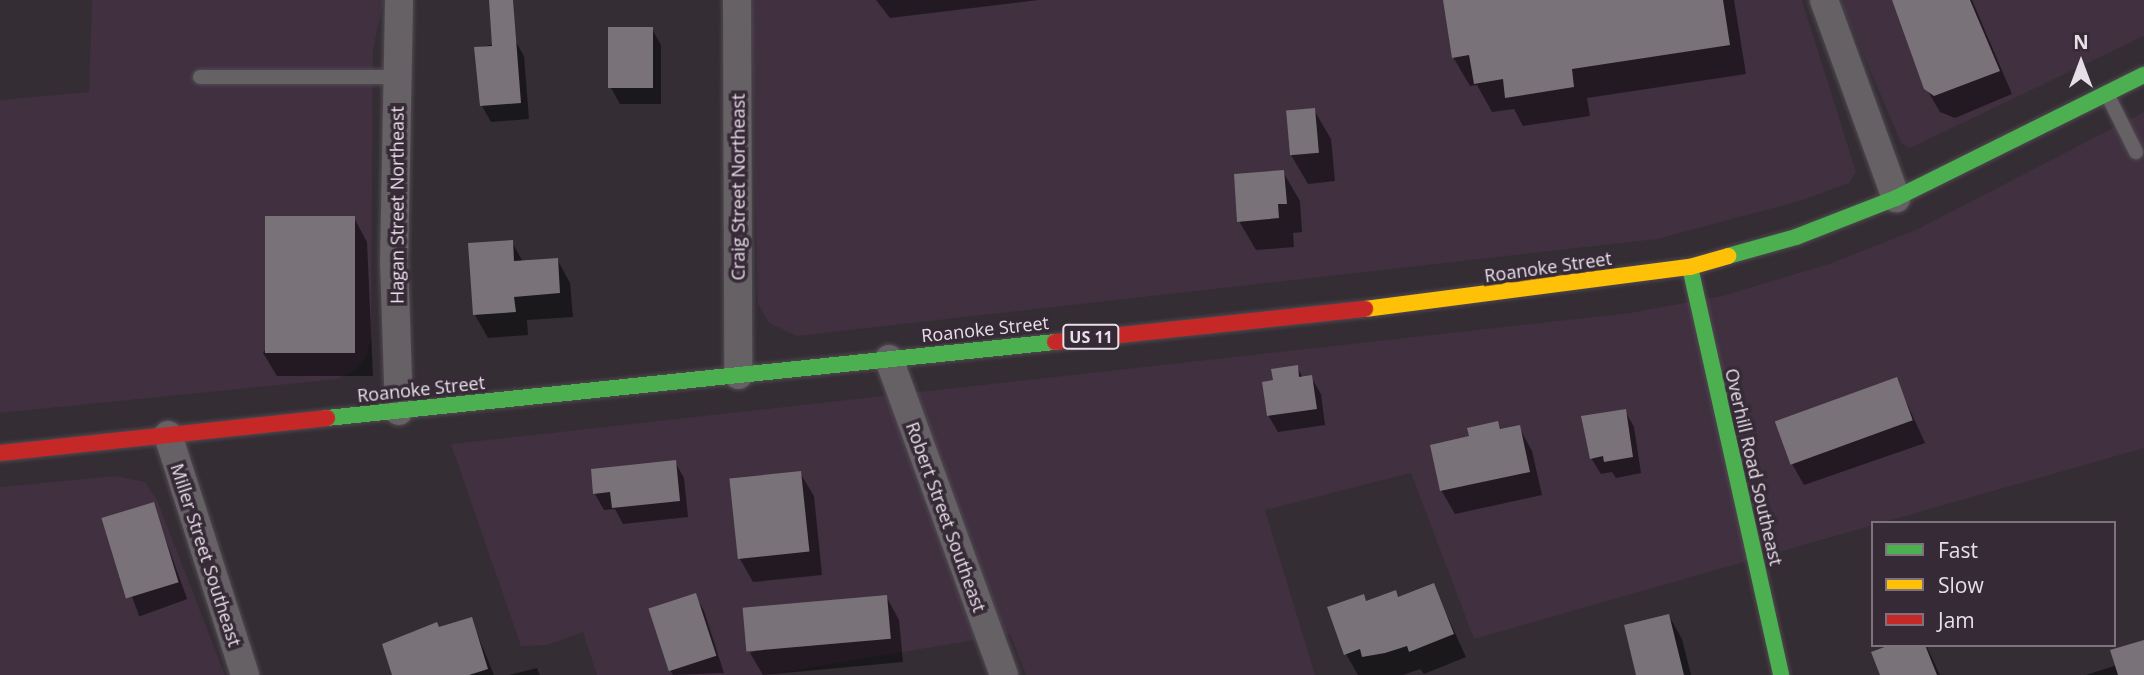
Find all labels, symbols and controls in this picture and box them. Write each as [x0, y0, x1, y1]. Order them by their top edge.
north arrow [2046, 28, 2116, 98]
text: N [2073, 29, 2089, 55]
street label: Craig Street Northeast [727, 94, 749, 280]
street label: Hagan Street Northeast [386, 106, 408, 304]
street label: Roanoke Street [1483, 247, 1613, 287]
street label: Roanoke Street [920, 312, 1050, 346]
road number: US 11 [1061, 324, 1121, 350]
street label: Overhill Road Southeast [1721, 366, 1787, 568]
street label: Roanoke Street [356, 372, 486, 406]
street label: Robert Street Southeast [902, 419, 990, 615]
street label: Miller Street Southeast [166, 461, 246, 649]
legend [1871, 521, 2116, 647]
text: Fast [1938, 536, 1978, 564]
text: Slow [1938, 571, 1984, 599]
text: Jam [1938, 606, 1975, 634]

